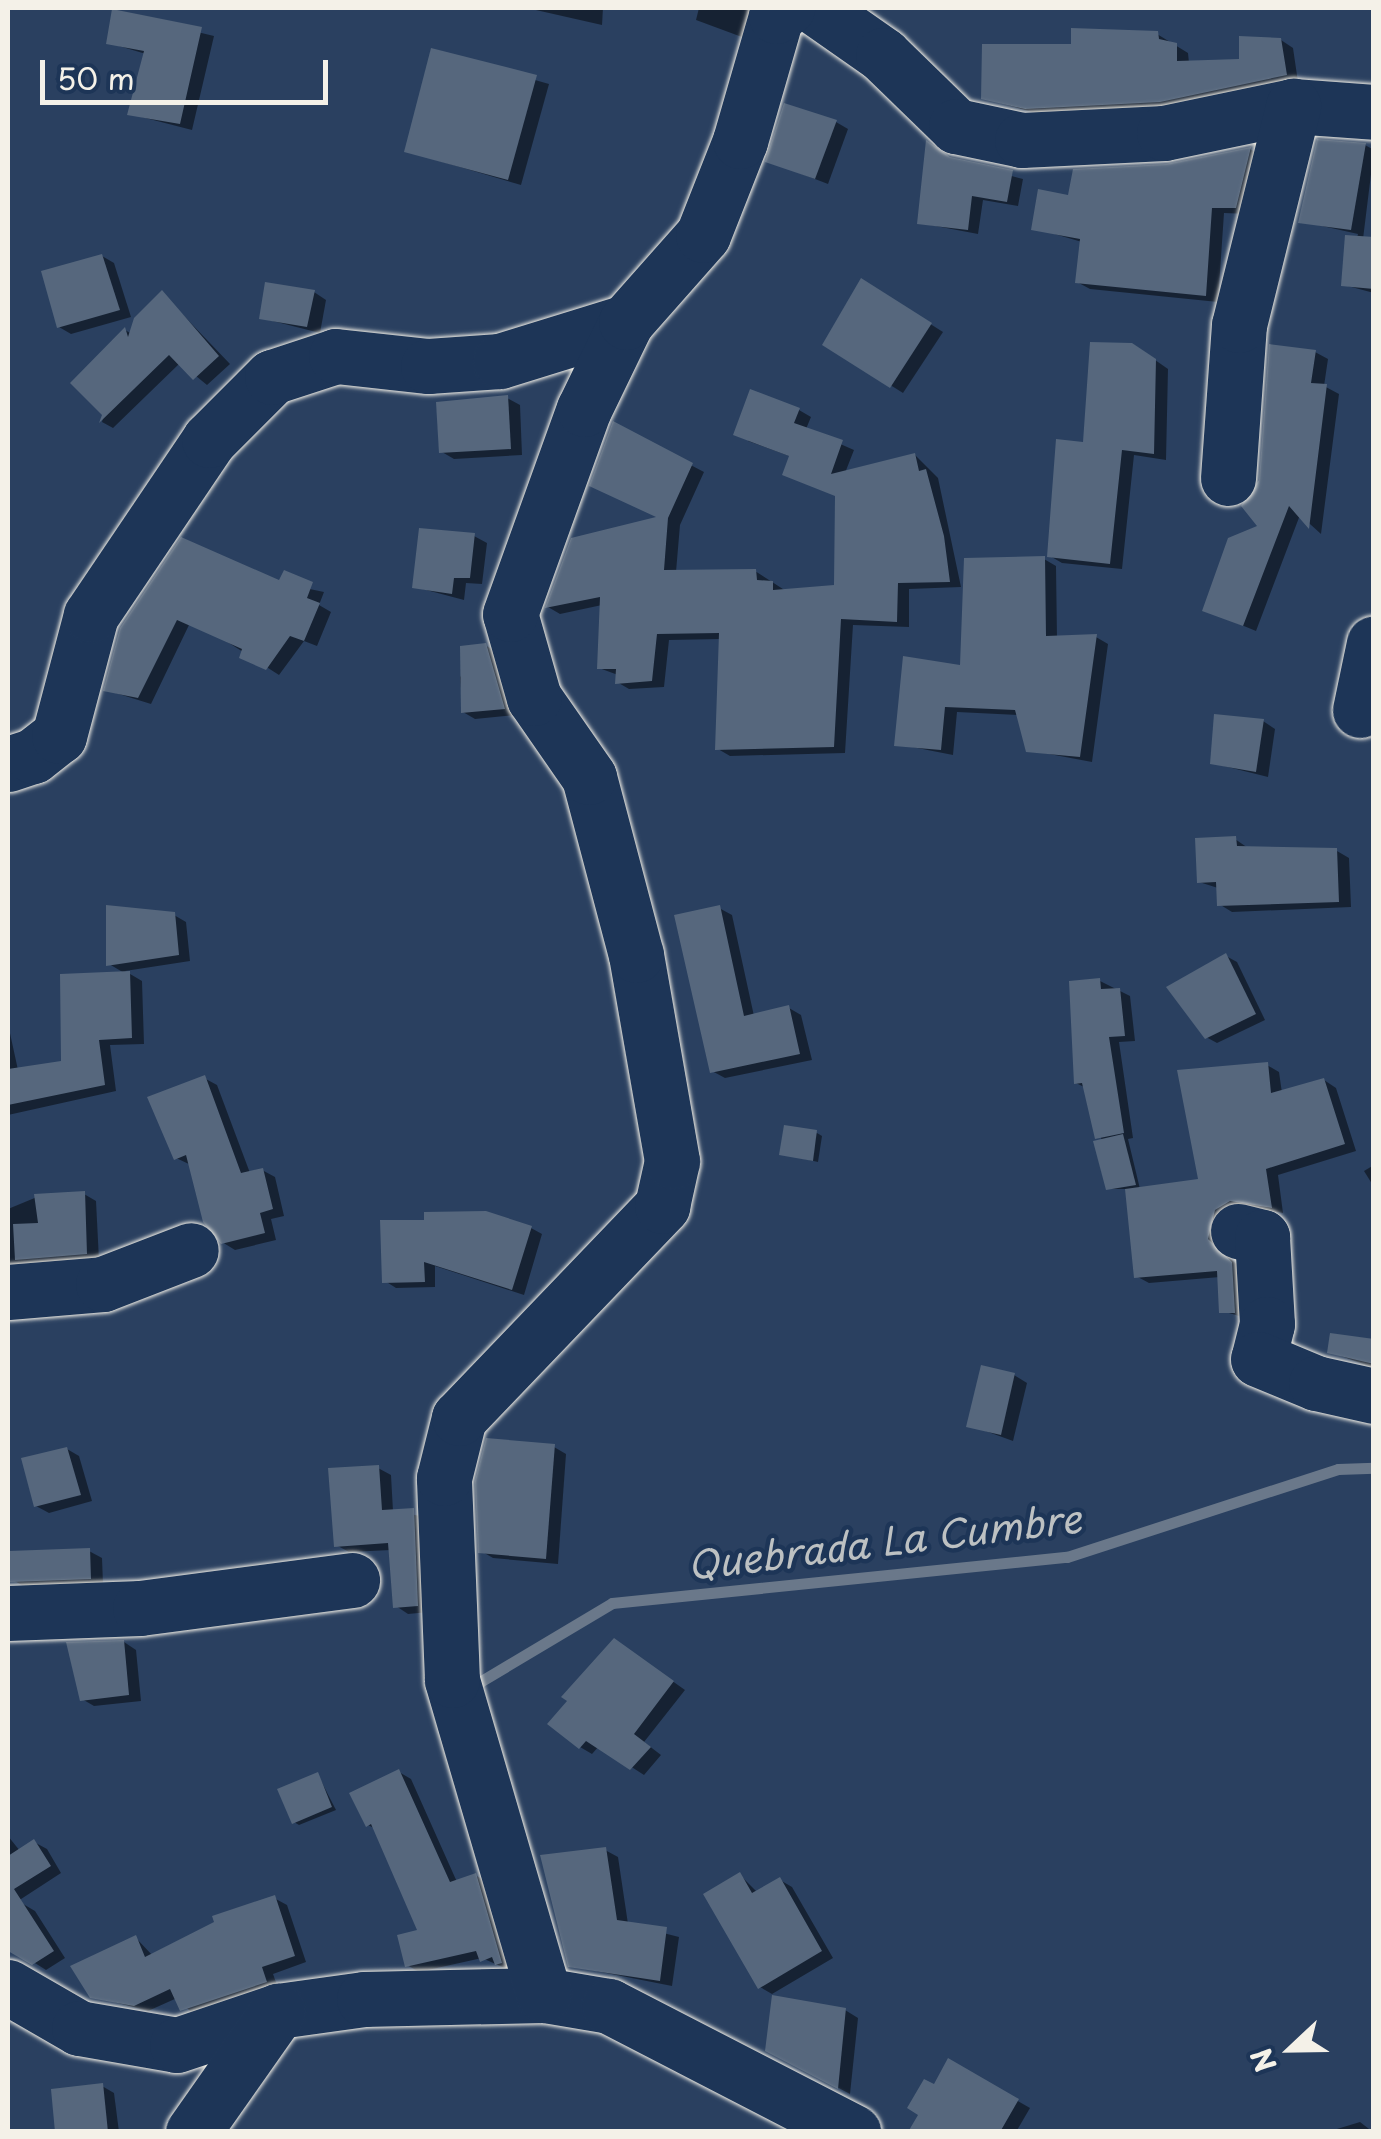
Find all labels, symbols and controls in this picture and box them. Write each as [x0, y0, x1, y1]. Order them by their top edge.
scale bar [45, 40, 332, 102]
text: 50 m [57, 55, 135, 100]
water label: Quebrada La Cumbre [684, 1494, 1084, 1588]
north arrow [1241, 1999, 1341, 2099]
text: N [1239, 2042, 1287, 2079]

